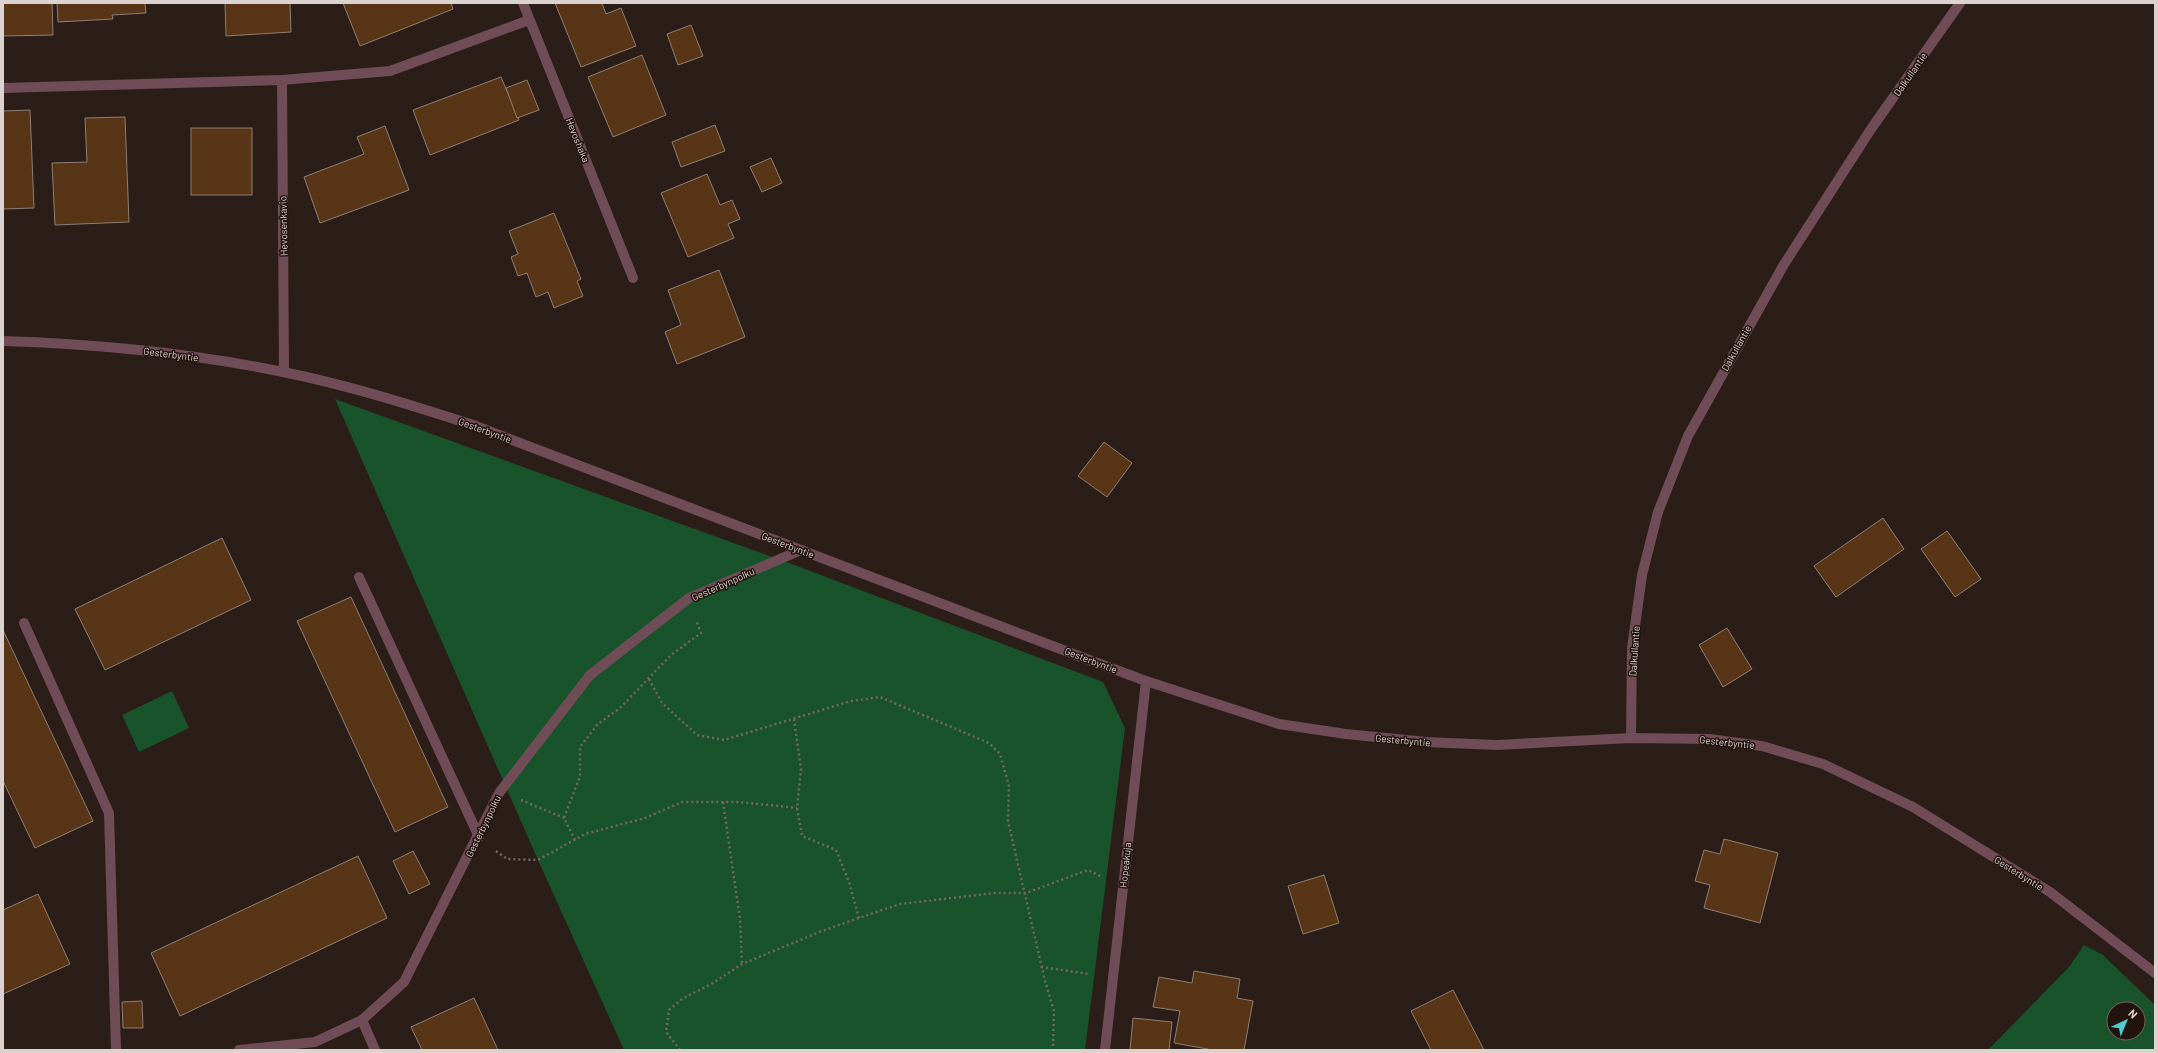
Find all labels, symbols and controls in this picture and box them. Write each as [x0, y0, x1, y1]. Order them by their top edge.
street label: Dalkullantie [1891, 50, 1929, 98]
street label: Hevoshaka [564, 116, 592, 164]
street label: Hevosenkavio [276, 196, 290, 256]
street label: Dalkullantie [1719, 323, 1753, 373]
street label: Gesterbyntie [143, 345, 199, 363]
street label: Gesterbyntie [457, 415, 513, 445]
street label: Gesterbyntie [760, 529, 816, 561]
street label: Gesterbynpolku [690, 565, 756, 603]
street label: Dalkullantie [1626, 625, 1642, 677]
street label: Gesterbyntie [1063, 644, 1119, 676]
street label: Gesterbyntie [1375, 732, 1431, 748]
street label: Gesterbyntie [1699, 733, 1755, 751]
street label: Gesterbynpolku [463, 793, 503, 859]
street label: Hopeakuja [1117, 842, 1133, 888]
street label: Gesterbyntie [1992, 853, 2046, 893]
north arrow [2106, 1001, 2146, 1041]
text: N [2126, 1006, 2140, 1021]

